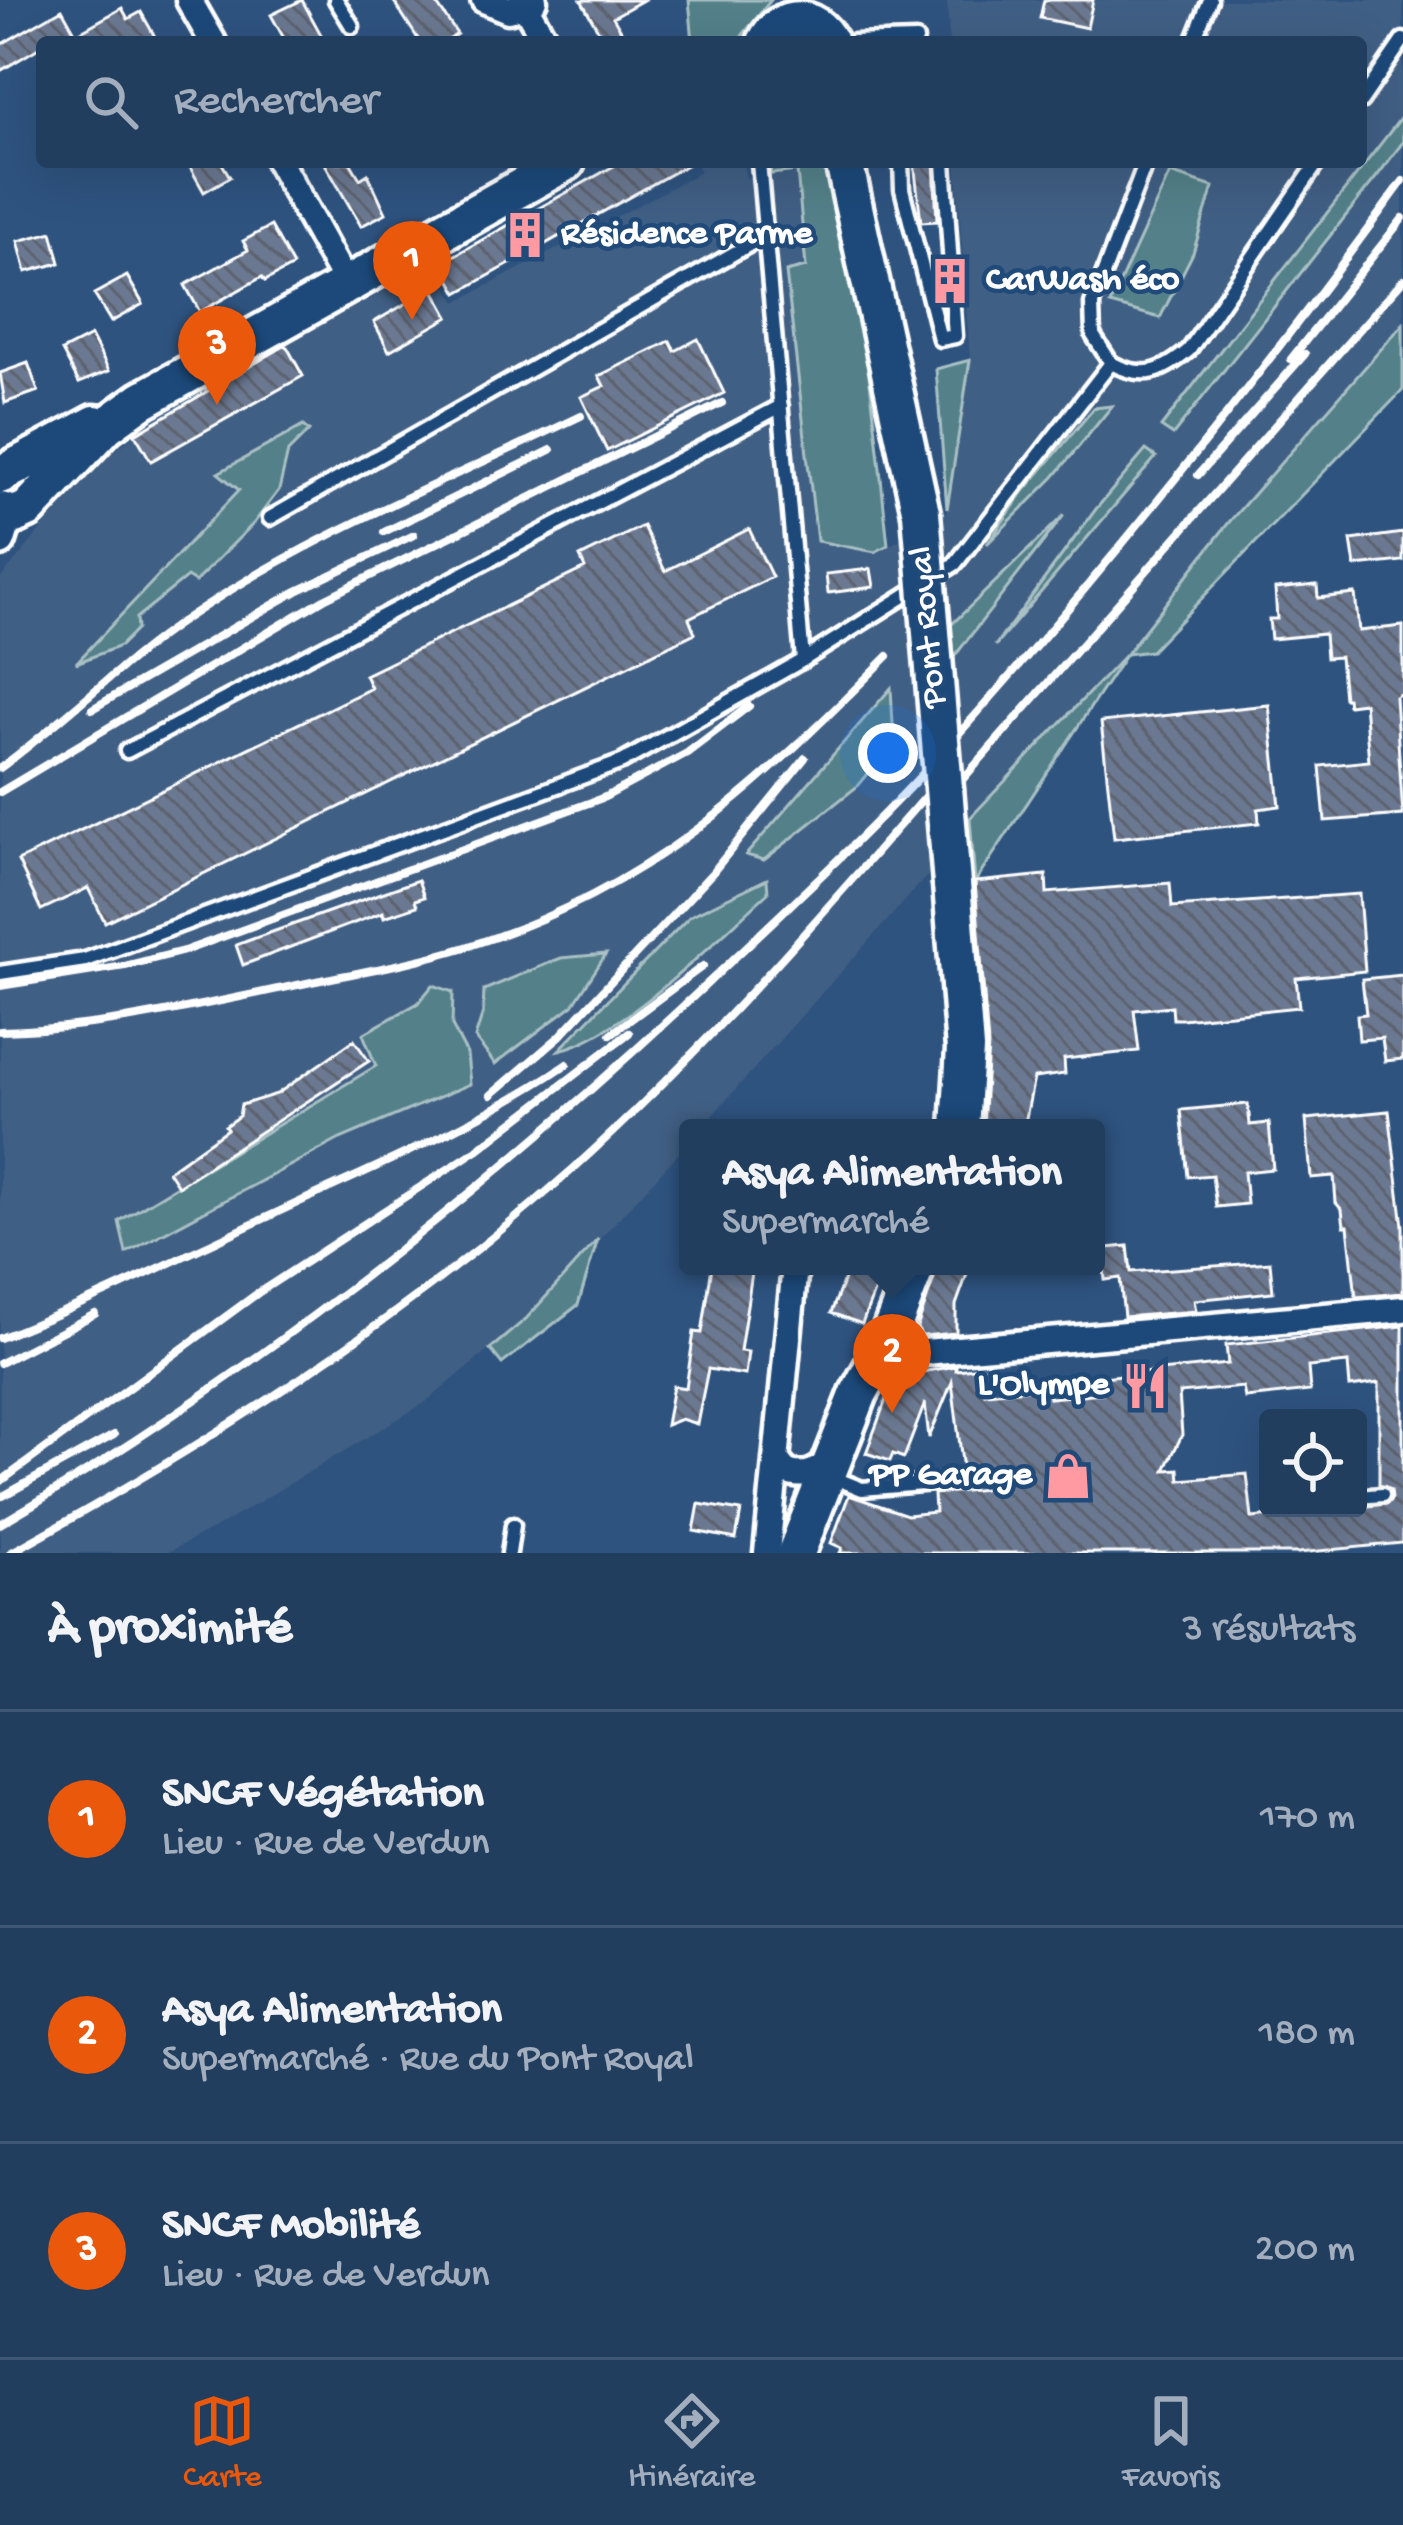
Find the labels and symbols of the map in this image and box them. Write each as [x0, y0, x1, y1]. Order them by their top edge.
building icon: Résidence Parme [500, 210, 550, 260]
place label: Résidence Parme [561, 214, 814, 257]
pin: 1 [373, 221, 451, 320]
building icon: CarWash éco [925, 256, 975, 306]
place label: CarWash éco [986, 260, 1180, 303]
pin: 3 [178, 306, 256, 405]
street label: Pont Royal [902, 544, 959, 711]
your location [858, 723, 918, 783]
pin: 2 [853, 1314, 931, 1413]
restaurant icon: L'Olympe [1120, 1361, 1170, 1411]
place label: L'Olympe [977, 1365, 1110, 1408]
shop icon: PP Garage [1043, 1451, 1093, 1501]
place label: PP Garage [867, 1455, 1033, 1498]

